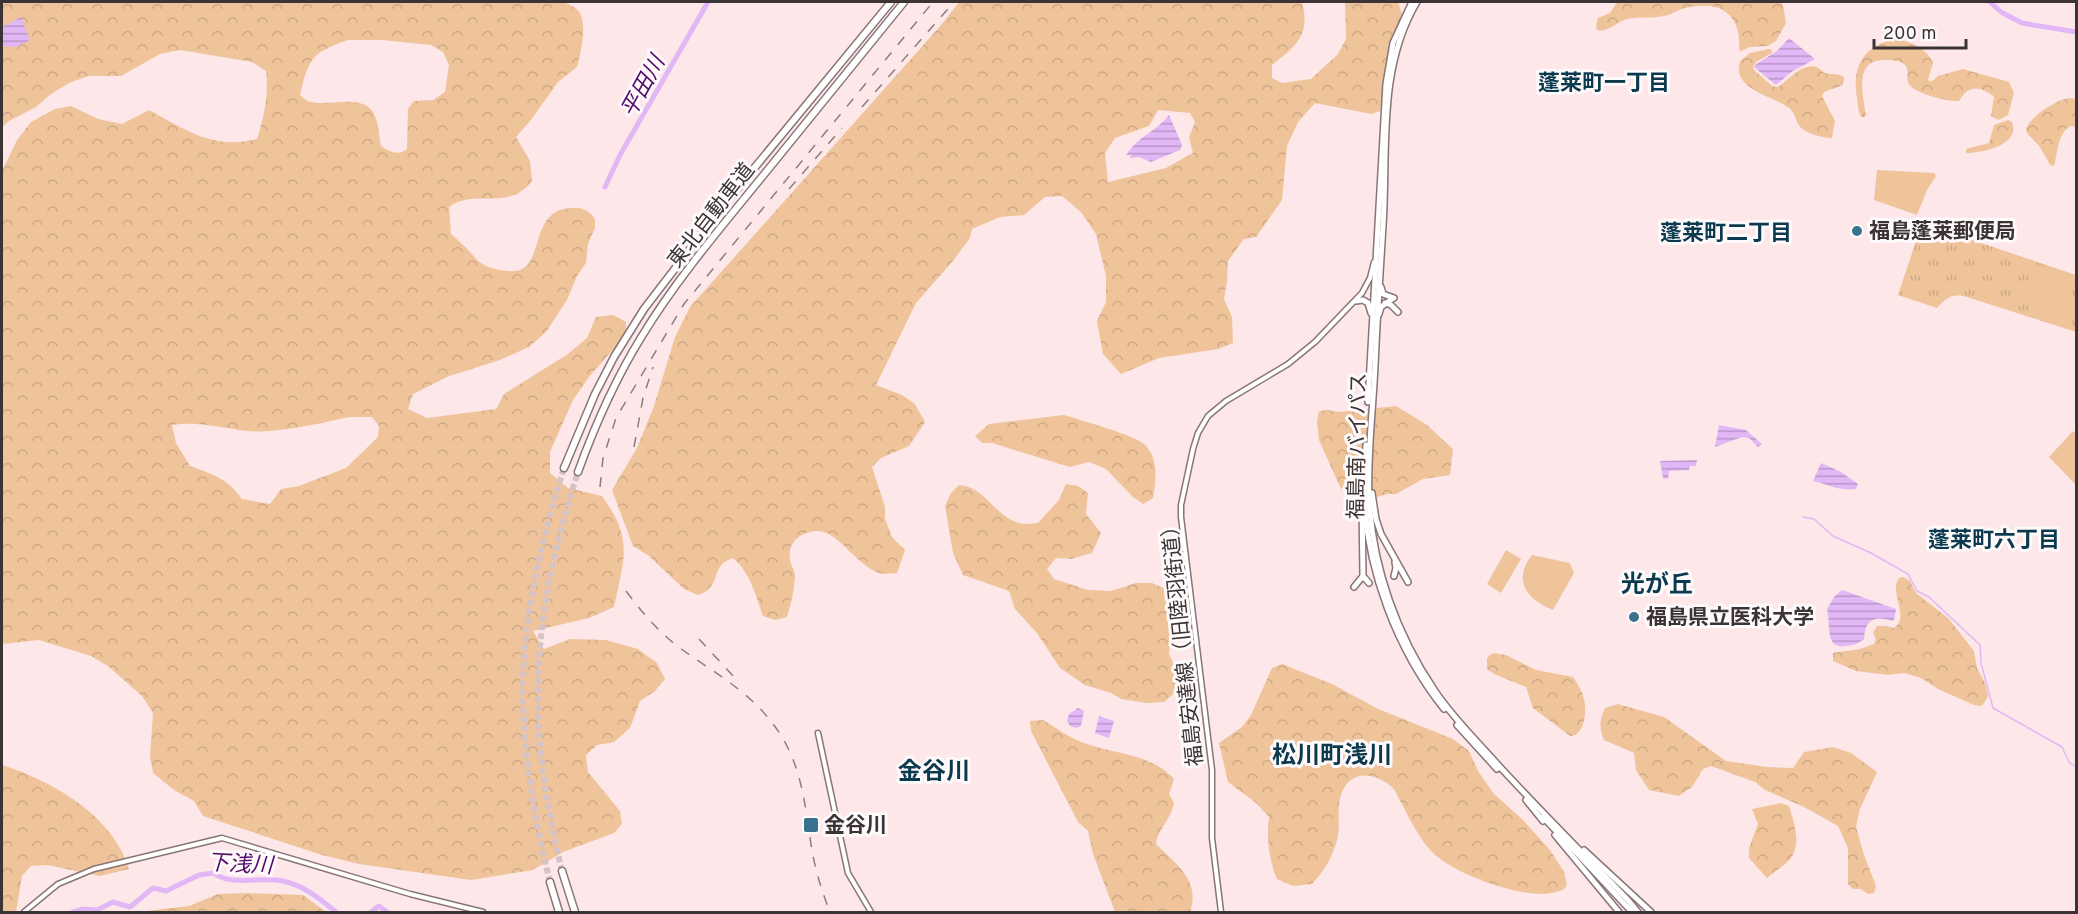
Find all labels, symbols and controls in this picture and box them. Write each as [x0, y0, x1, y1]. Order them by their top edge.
scale bar [1874, 12, 1966, 50]
text: 200 m [1883, 23, 1936, 46]
water label: 平田川 [616, 50, 673, 123]
district label: 蓬莱町一丁目 [1538, 71, 1670, 98]
street label: 東北自動車道 [663, 158, 762, 274]
place label: 福島蓬莱郵便局 [1869, 219, 2016, 246]
district label: 蓬莱町二丁目 [1660, 221, 1792, 248]
marker: 福島蓬莱郵便局 [1850, 224, 1864, 238]
street label: 福島南バイパス [1344, 373, 1373, 520]
street label: 福島安達線（旧陸羽街道） [1157, 514, 1210, 768]
district label: 蓬莱町六丁目 [1928, 528, 2060, 555]
district label: 光が丘 [1621, 571, 1693, 601]
place label: 福島県立医科大学 [1646, 605, 1814, 632]
marker: 福島県立医科大学 [1627, 610, 1641, 624]
district label: 松川町浅川 [1272, 742, 1392, 772]
district label: 金谷川 [898, 758, 970, 788]
place label: 金谷川 [824, 813, 887, 840]
marker: 金谷川 [802, 816, 820, 834]
water label: 下浅川 [206, 850, 276, 881]

